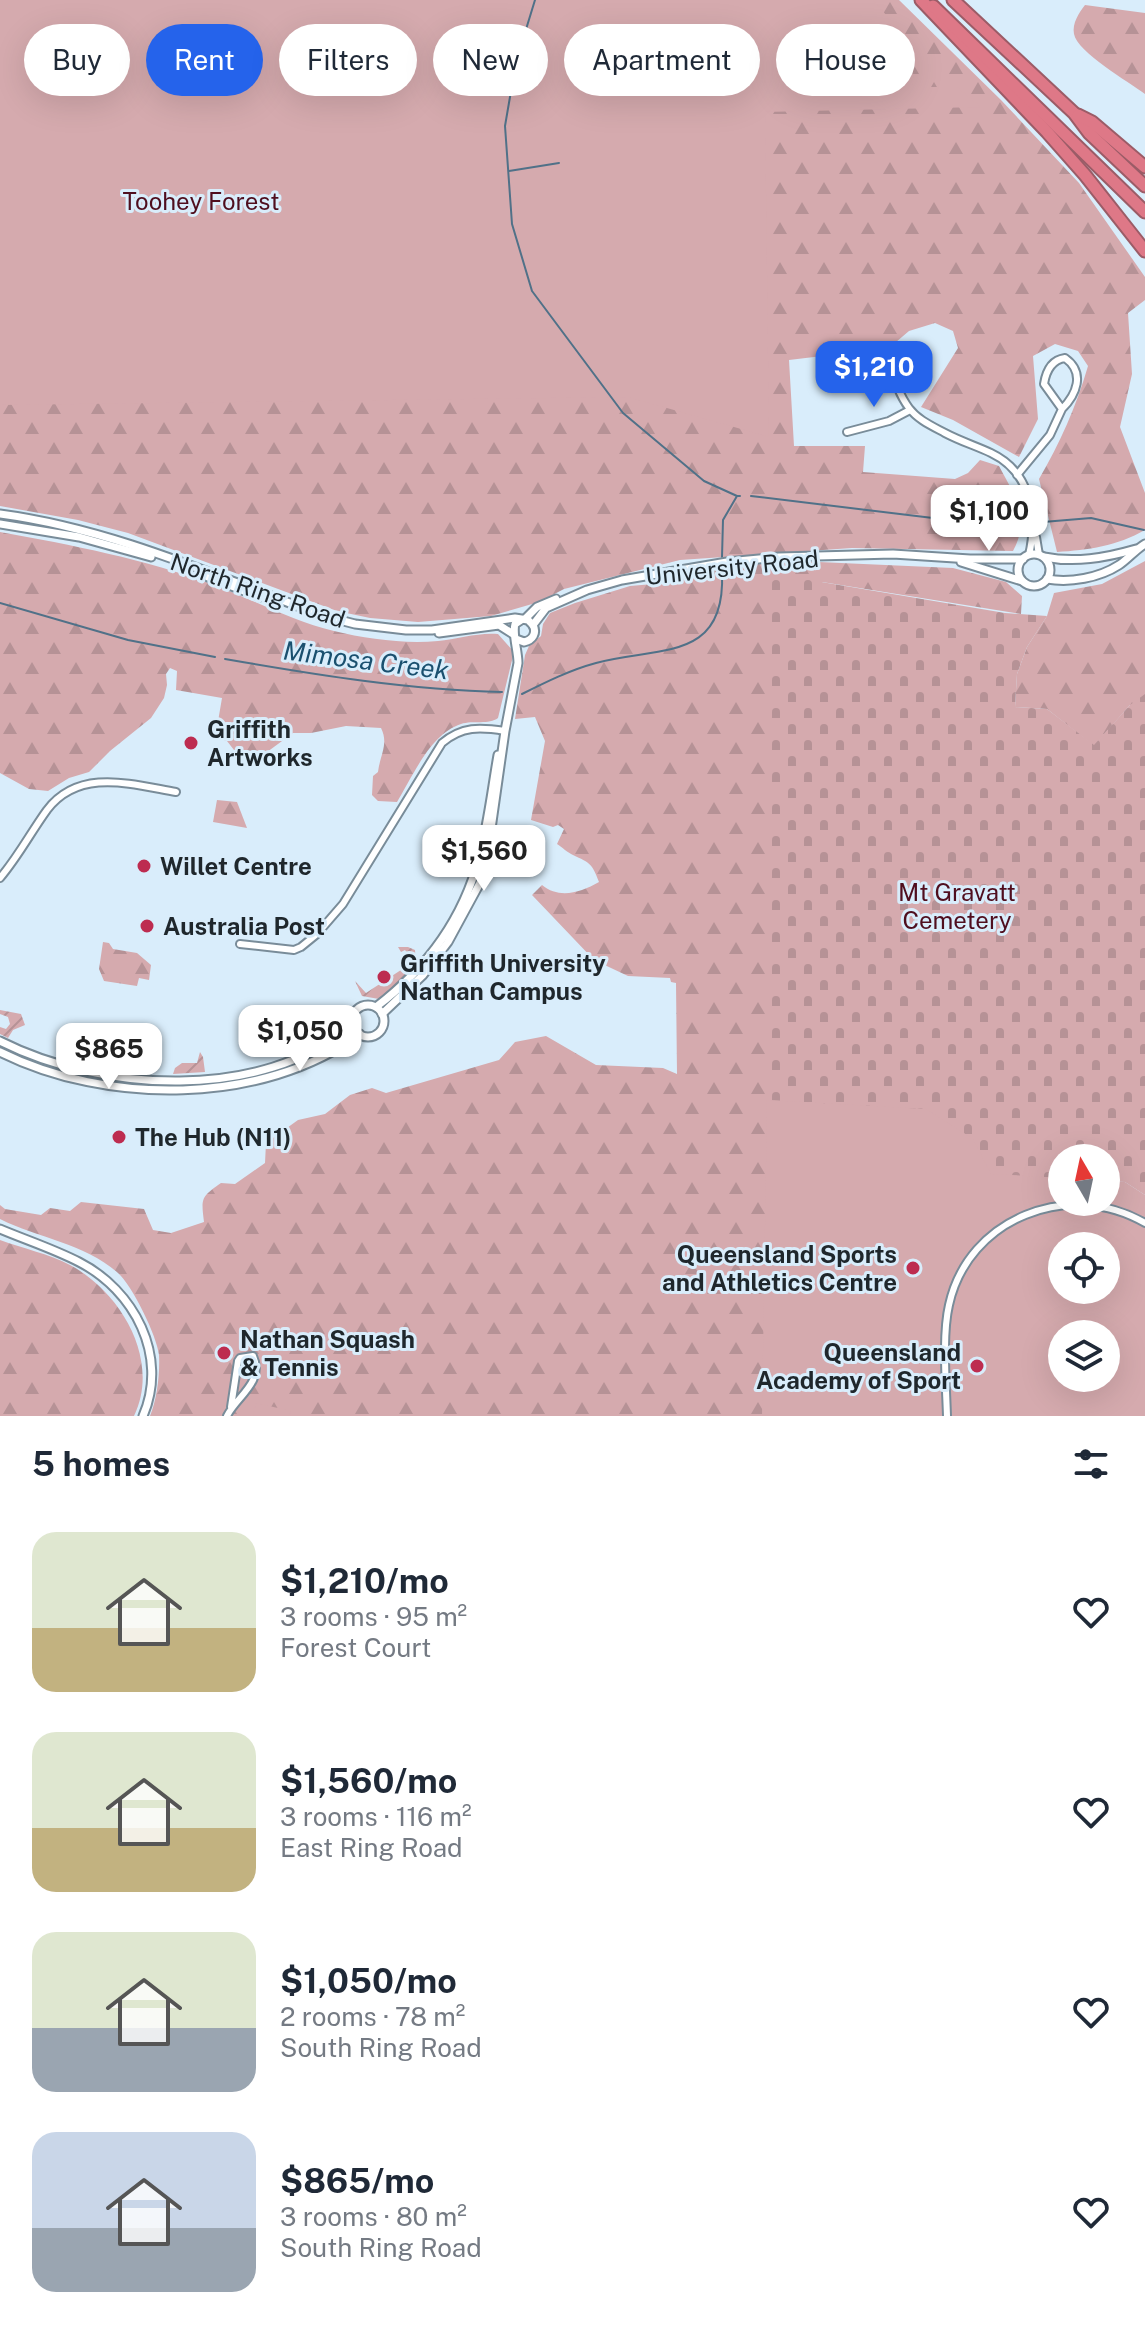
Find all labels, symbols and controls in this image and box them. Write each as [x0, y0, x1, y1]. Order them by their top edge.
chip: Buy [24, 24, 130, 96]
chip: Rent [146, 24, 263, 96]
chip: Filters [279, 24, 417, 96]
chip: New [433, 24, 548, 96]
chip: Apartment [564, 24, 760, 96]
chip: House [776, 24, 915, 96]
park label: Toohey Forest [123, 187, 279, 215]
pin: $1,210 [809, 341, 939, 409]
text: $1,210 [834, 351, 914, 382]
pin: $1,100 [924, 485, 1054, 553]
text: $1,100 [949, 495, 1029, 526]
street label: University Road [644, 544, 820, 590]
street label: North Ring Road [167, 547, 349, 633]
water label: Mimosa Creek [281, 634, 451, 686]
place label: Griffith Artworks [207, 715, 313, 771]
marker: Griffith Artworks [182, 734, 200, 752]
pin: $1,560 [419, 825, 549, 893]
text: $1,560 [440, 835, 528, 866]
place label: Willet Centre [160, 852, 312, 880]
marker: Willet Centre [135, 857, 153, 875]
park label: Mt Gravatt Cemetery [898, 878, 1016, 934]
place label: Australia Post [163, 912, 325, 940]
marker: Australia Post [138, 917, 156, 935]
place label: Griffith University Nathan Campus [400, 949, 606, 1005]
marker: Griffith University Nathan Campus [375, 968, 393, 986]
pin: $1,050 [235, 1005, 365, 1073]
text: $1,050 [256, 1015, 344, 1046]
pin: $865 [62, 1023, 156, 1091]
text: $865 [74, 1033, 144, 1064]
place label: The Hub (N11) [135, 1123, 291, 1151]
marker: The Hub (N11) [110, 1128, 128, 1146]
north arrow [1048, 1144, 1120, 1216]
map controls [1048, 1144, 1120, 1392]
button: locate [1048, 1232, 1120, 1304]
place label: Queensland Sports and Athletics Centre [662, 1240, 897, 1296]
marker: Queensland Sports and Athletics Centre [904, 1259, 922, 1277]
button: layers [1048, 1320, 1120, 1392]
place label: Nathan Squash & Tennis [240, 1325, 415, 1381]
place label: Queensland Academy of Sport [756, 1338, 961, 1394]
marker: Nathan Squash & Tennis [215, 1344, 233, 1362]
marker: Queensland Academy of Sport [968, 1357, 986, 1375]
icon: filters [1069, 1442, 1113, 1486]
text: 5 homes [32, 1444, 170, 1484]
text: $1,210/mo [280, 1561, 449, 1601]
icon: home [96, 1564, 192, 1660]
icon: heart [1069, 1590, 1113, 1634]
text: 3 rooms · 95 m² [280, 1601, 467, 1632]
text: Forest Court [280, 1632, 431, 1663]
text: $1,560/mo [280, 1761, 457, 1801]
icon: home [96, 1764, 192, 1860]
icon: heart [1069, 1790, 1113, 1834]
text: 3 rooms · 116 m² [280, 1801, 472, 1832]
text: East Ring Road [280, 1832, 463, 1863]
text: $1,050/mo [280, 1961, 457, 2001]
icon: home [96, 1964, 192, 2060]
icon: heart [1069, 1990, 1113, 2034]
text: 2 rooms · 78 m² [280, 2001, 465, 2032]
text: South Ring Road [280, 2032, 482, 2063]
text: $865/mo [280, 2161, 434, 2201]
icon: home [96, 2164, 192, 2260]
icon: heart [1069, 2190, 1113, 2234]
text: 3 rooms · 80 m² [280, 2201, 467, 2232]
text: South Ring Road [280, 2232, 482, 2263]

